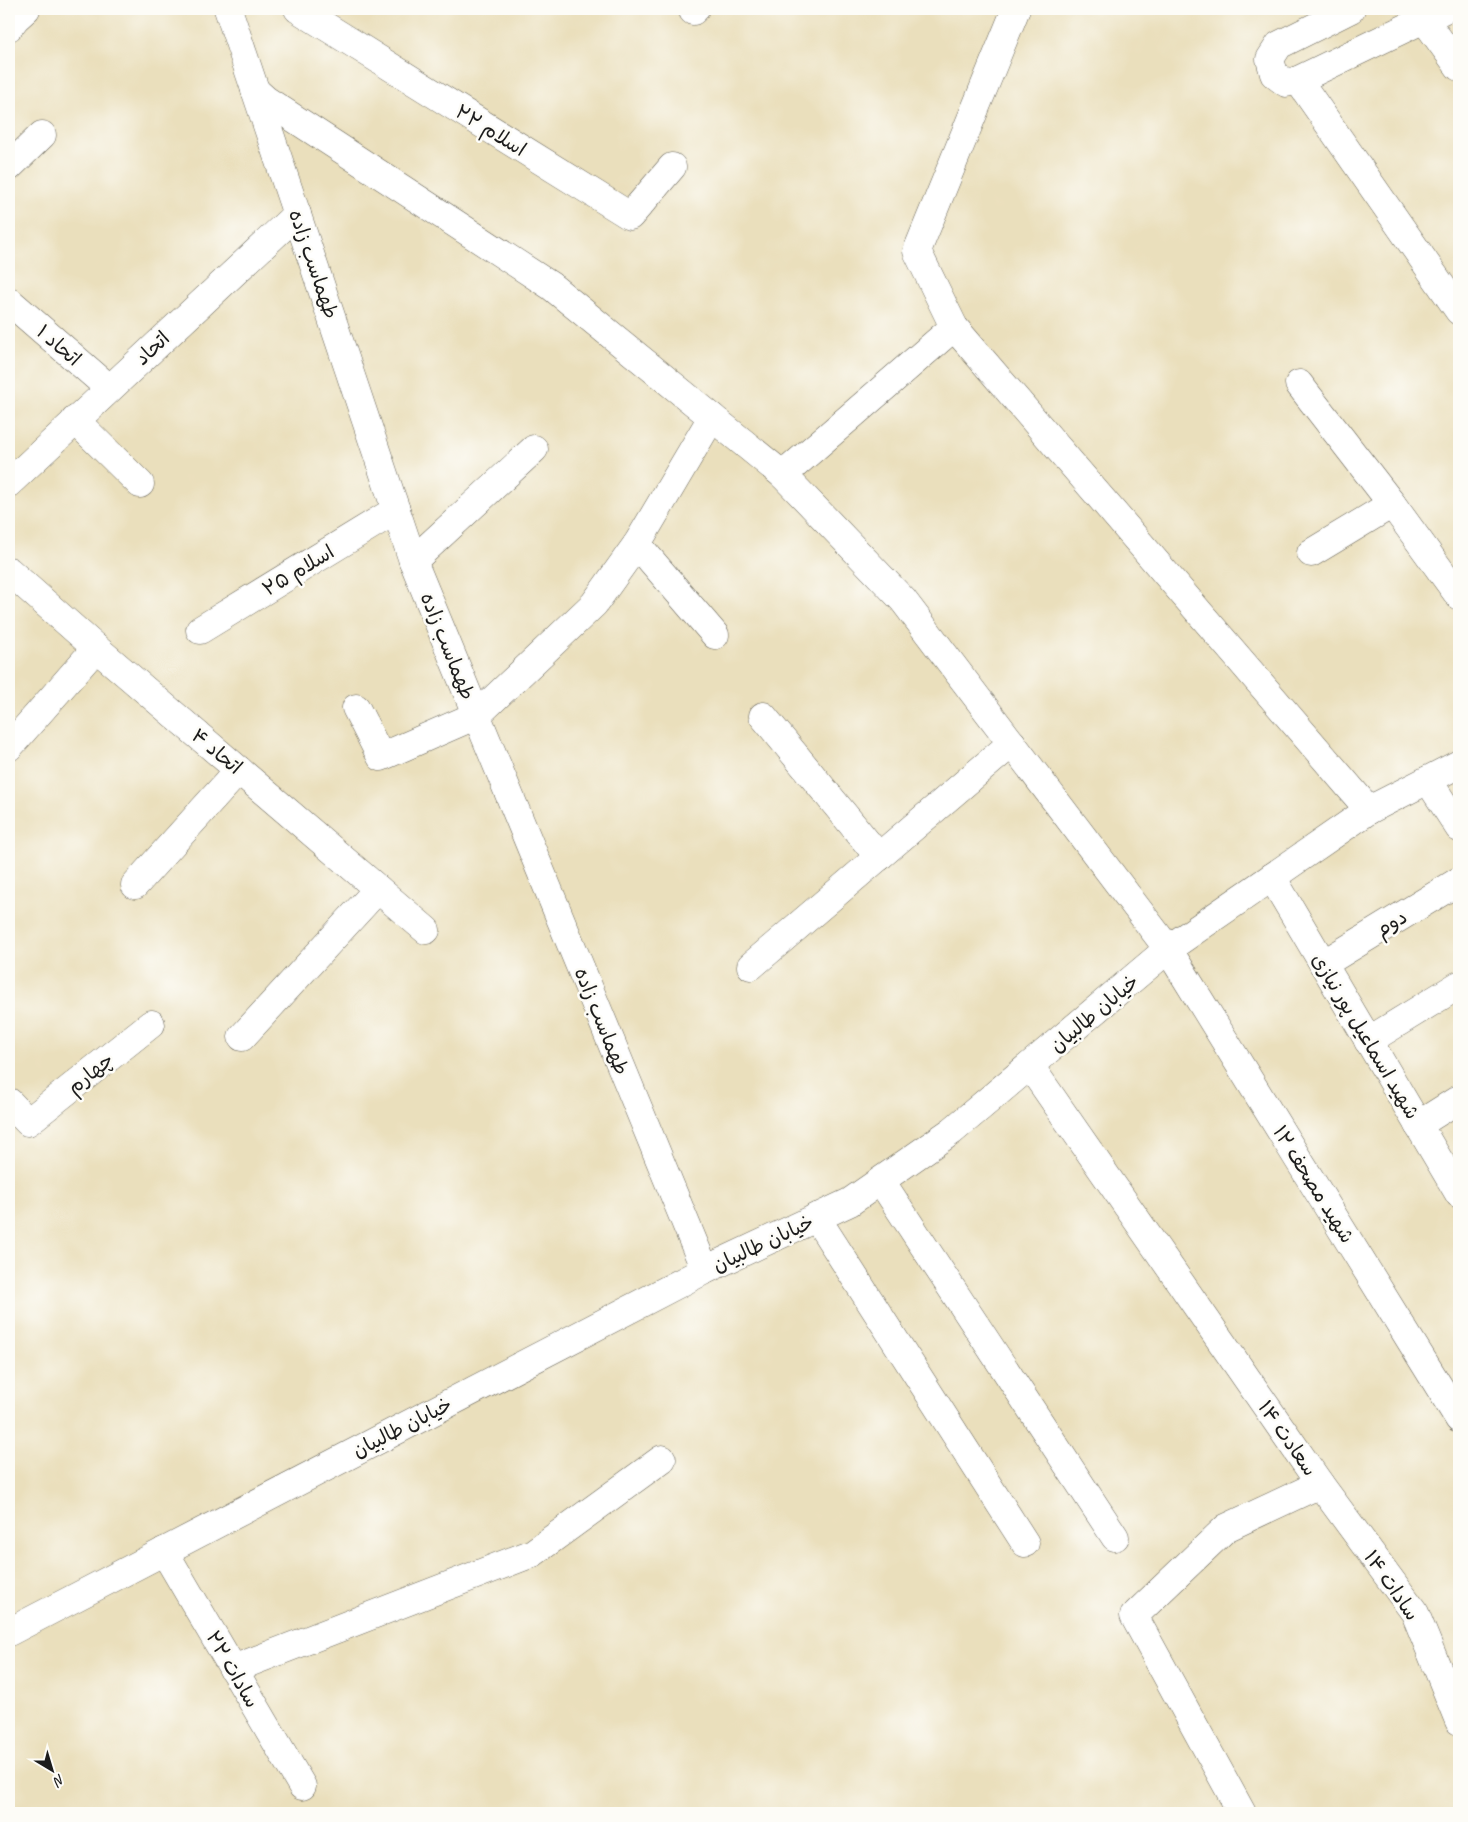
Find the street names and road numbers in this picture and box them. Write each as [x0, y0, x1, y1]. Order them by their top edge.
street label: اسلام ۲۲ [449, 99, 531, 164]
street label: طهماسب زاده [283, 206, 344, 322]
street label: اتحاد ۱ [31, 319, 86, 371]
street label: اتحاد [130, 326, 175, 371]
street label: اسلام ۲۵ [258, 539, 340, 603]
street label: طهماسب زاده [415, 589, 480, 704]
street label: اتحاد ۴ [186, 723, 247, 780]
street label: دوم [1371, 904, 1413, 945]
street label: شهید اسماعیل پور نیازی [1306, 949, 1425, 1124]
street label: طهماسب زاده [569, 964, 634, 1079]
street label: خیابان طالبیان [1045, 969, 1144, 1058]
street label: چهارم [62, 1047, 120, 1101]
street label: شهید مصحف ۱۲ [1267, 1121, 1360, 1248]
street label: خیابان طالبیان [709, 1209, 818, 1278]
street label: خیابان طالبیان [348, 1392, 456, 1463]
street label: سعادت ۱۴ [1253, 1396, 1323, 1481]
street label: سادات ۱۴ [1358, 1545, 1425, 1625]
street label: سادات ۲۲ [200, 1626, 265, 1712]

